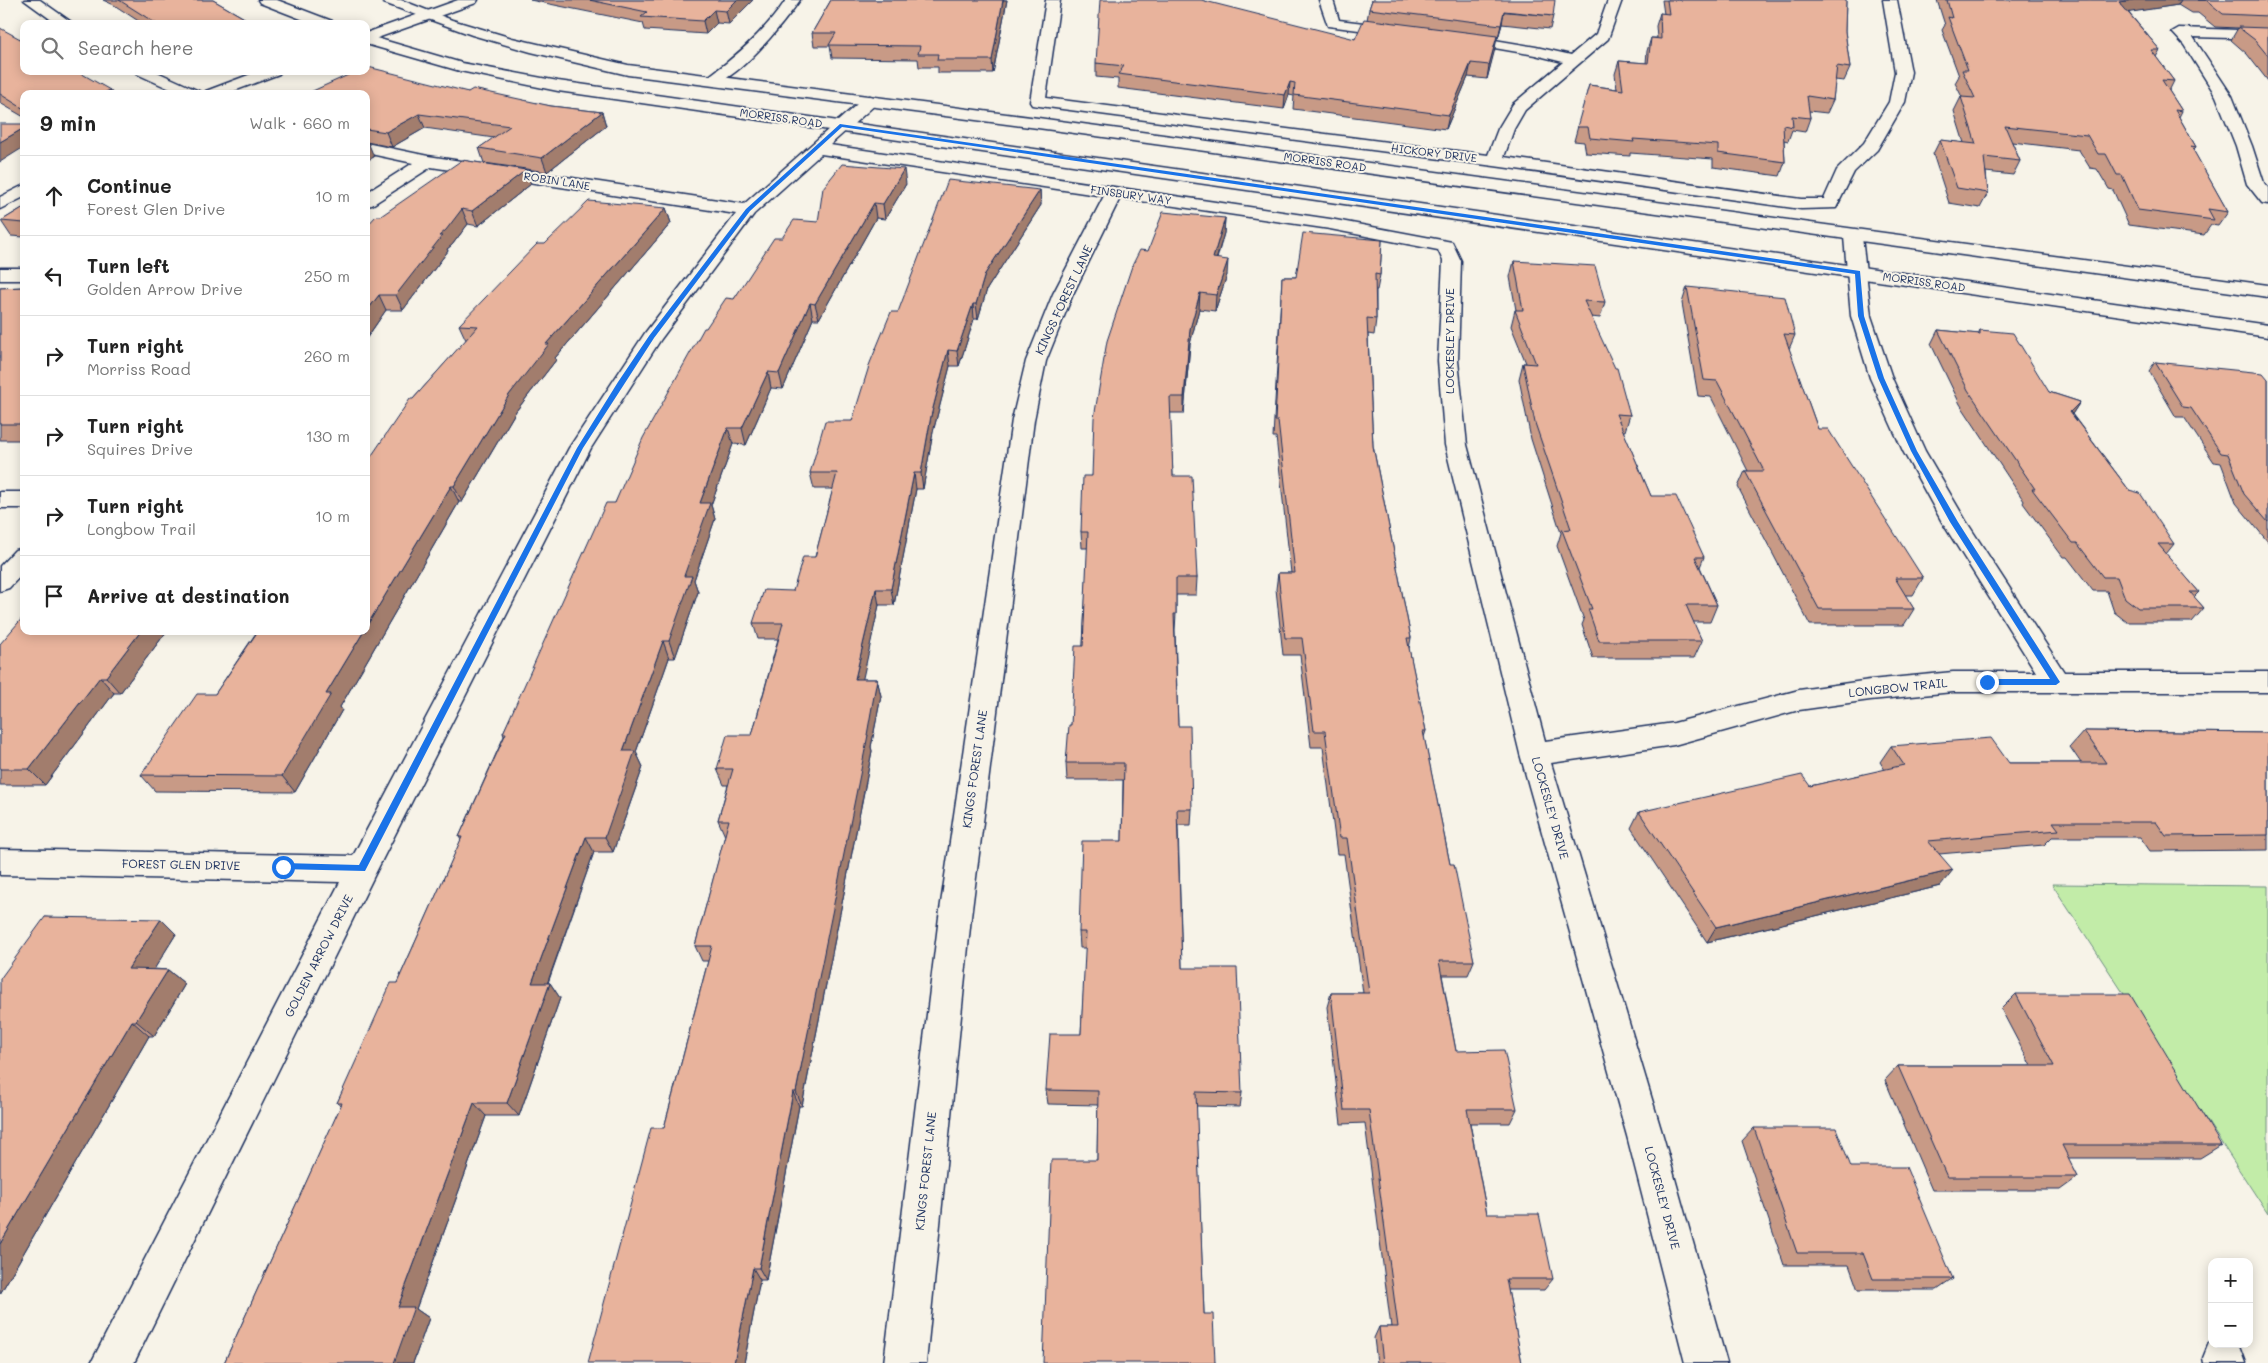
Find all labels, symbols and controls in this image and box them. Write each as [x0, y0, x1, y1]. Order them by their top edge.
search box [20, 20, 370, 75]
icon: search [38, 34, 66, 62]
text: Search here [78, 35, 194, 60]
street label: MORRISS ROAD [739, 104, 823, 131]
text: 9 min [40, 109, 96, 136]
text: Walk · 660 m [249, 112, 350, 133]
street label: HICKORY DRIVE [1390, 140, 1478, 165]
street label: MORRISS ROAD [1283, 148, 1367, 175]
street label: ROBIN LANE [523, 168, 591, 193]
text: Continue [87, 173, 172, 198]
street label: FINSBURY WAY [1090, 181, 1173, 208]
icon: ahead [40, 182, 68, 210]
text: 10 m [315, 185, 350, 206]
text: Forest Glen Drive [87, 198, 225, 219]
street label: KINGS FOREST LANE [1031, 242, 1096, 357]
text: Turn left [87, 253, 170, 278]
icon: left [40, 262, 68, 290]
text: 250 m [304, 265, 350, 286]
street label: MORRISS ROAD [1882, 268, 1966, 295]
text: Golden Arrow Drive [87, 278, 243, 299]
street label: LOCKESLEY DRIVE [1441, 288, 1457, 394]
text: Turn right [87, 333, 184, 358]
icon: right [40, 342, 68, 370]
text: 260 m [304, 345, 350, 366]
text: Morriss Road [87, 358, 191, 379]
text: Turn right [87, 413, 184, 438]
icon: right [40, 422, 68, 450]
text: 130 m [306, 425, 350, 446]
text: Squires Drive [87, 438, 193, 459]
text: Turn right [87, 493, 184, 518]
icon: right [40, 502, 68, 530]
text: 10 m [315, 505, 350, 526]
text: Longbow Trail [87, 518, 196, 539]
icon: arrive [40, 582, 68, 610]
text: Arrive at destination [87, 583, 290, 608]
route end [1976, 671, 1999, 694]
street label: LONGBOW TRAIL [1848, 674, 1949, 700]
street label: KINGS FOREST LANE [958, 709, 990, 829]
street label: LOCKESLEY DRIVE [1529, 755, 1573, 861]
street label: FOREST GLEN DRIVE [122, 855, 241, 873]
route start [272, 856, 295, 879]
street label: GOLDEN ARROW DRIVE [280, 891, 356, 1020]
street label: KINGS FOREST LANE [911, 1111, 939, 1231]
street label: LOCKESLEY DRIVE [1642, 1144, 1684, 1251]
map controls [2208, 1258, 2253, 1348]
button: + [2208, 1258, 2253, 1303]
button: − [2208, 1303, 2253, 1348]

